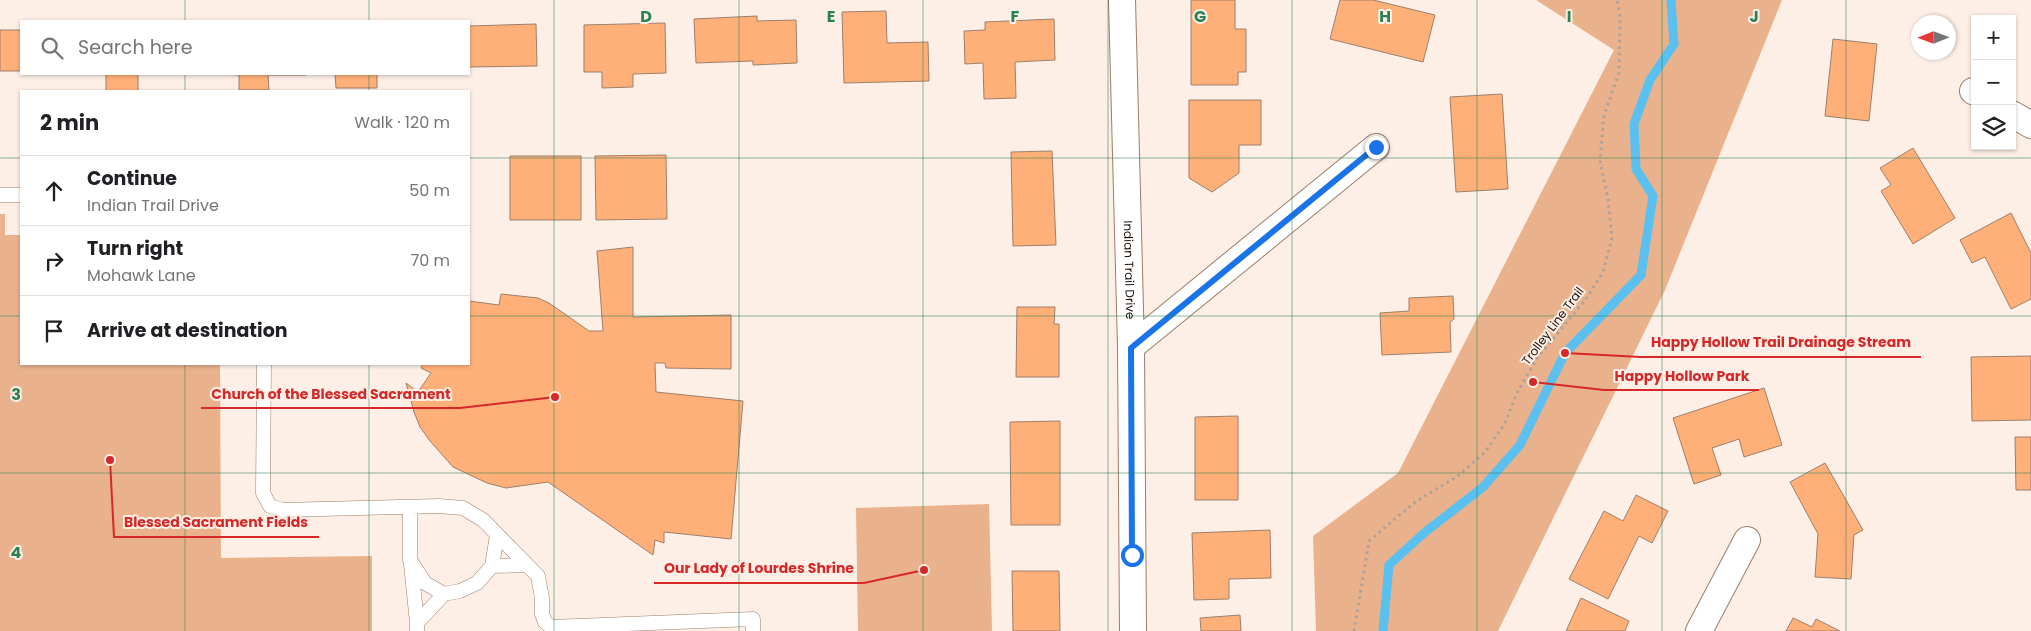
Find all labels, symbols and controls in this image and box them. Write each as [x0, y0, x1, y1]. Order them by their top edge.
text: D [640, 5, 652, 28]
text: E [827, 5, 835, 28]
text: F [1011, 5, 1020, 28]
text: G [1194, 5, 1206, 28]
text: H [1379, 5, 1391, 28]
text: I [1567, 5, 1571, 28]
text: J [1749, 5, 1759, 28]
north arrow [1911, 15, 1956, 60]
map controls [1971, 15, 2016, 150]
button: + [1971, 15, 2016, 60]
search box [20, 20, 470, 75]
icon: search [38, 34, 66, 62]
text: Search here [78, 34, 192, 61]
button: − [1971, 60, 2016, 105]
button: layers [1971, 105, 2016, 150]
text: 2 min [40, 108, 99, 137]
text: Walk · 120 m [354, 111, 450, 134]
route end [1365, 136, 1388, 159]
text: Continue [87, 165, 177, 192]
icon: ahead [40, 177, 68, 205]
text: 50 m [409, 179, 450, 202]
text: Indian Trail Drive [87, 194, 219, 217]
street label: Indian Trail Drive [1120, 220, 1139, 320]
text: Turn right [87, 235, 183, 262]
icon: right [40, 247, 68, 275]
text: 70 m [410, 249, 450, 272]
text: Mohawk Lane [87, 264, 196, 287]
street label: Trolley Line Trail [1518, 283, 1588, 368]
icon: arrive [40, 317, 68, 345]
text: Arrive at destination [87, 317, 288, 344]
callout: Happy Hollow Trail Drainage Stream [1641, 328, 1921, 357]
text: Happy Hollow Trail Drainage Stream [1651, 332, 1911, 352]
callout: Happy Hollow Park [1604, 361, 1759, 390]
text: Happy Hollow Park [1615, 366, 1750, 386]
callout: Church of the Blessed Sacrament [201, 379, 460, 408]
text: 3 [11, 383, 21, 406]
text: Church of the Blessed Sacrament [211, 384, 451, 404]
callout: Blessed Sacrament Fields [114, 508, 319, 537]
text: Blessed Sacrament Fields [124, 512, 308, 532]
text: 4 [11, 541, 22, 564]
route start [1121, 544, 1144, 567]
callout: Our Lady of Lourdes Shrine [654, 554, 864, 583]
text: Our Lady of Lourdes Shrine [664, 558, 854, 578]

